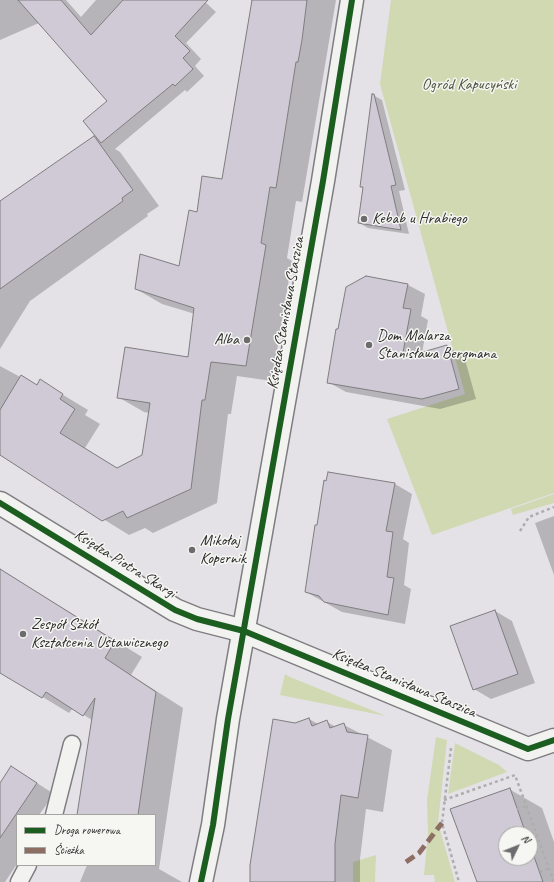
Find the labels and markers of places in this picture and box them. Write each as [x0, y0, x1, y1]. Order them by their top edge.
place label: Kebab u Hrabiego [372, 209, 467, 229]
marker: Kebab u Hrabiego [359, 214, 369, 224]
place label: Dom Malarza Stanisława Bergmana [377, 326, 496, 364]
place label: Alba [214, 330, 239, 350]
marker: Alba [242, 335, 252, 345]
marker: Dom Malarza Stanisława Bergmana [364, 340, 374, 350]
place label: Mikołaj Kopernik [200, 531, 246, 569]
marker: Mikołaj Kopernik [187, 545, 197, 555]
place label: Zespół Szkół Kształcenia Ustawicznego [31, 615, 168, 653]
marker: Zespół Szkół Kształcenia Ustawicznego [18, 629, 28, 639]

